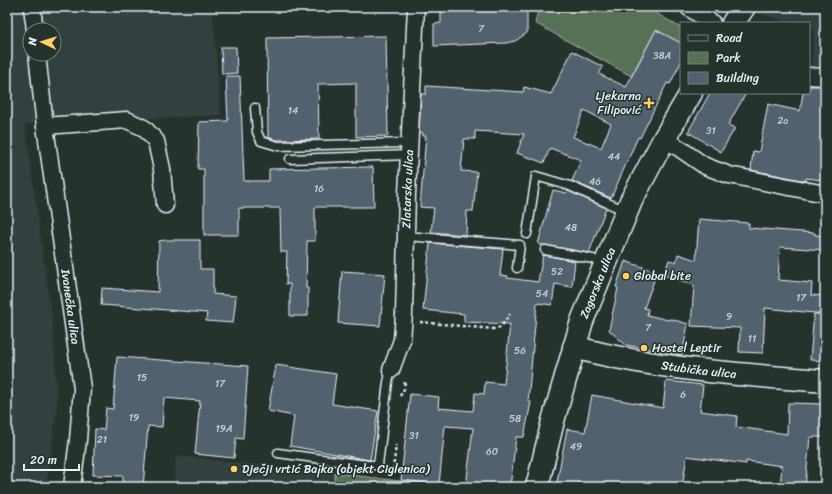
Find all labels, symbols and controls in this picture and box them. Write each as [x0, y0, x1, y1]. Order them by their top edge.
house number: 7 [478, 20, 485, 38]
north arrow [22, 22, 62, 62]
legend [680, 22, 810, 94]
text: Road [716, 27, 743, 49]
text: N [23, 36, 42, 47]
house number: 38A [653, 47, 671, 65]
text: Park [716, 47, 741, 69]
text: Building [716, 67, 759, 89]
place label: Ljekarna Filipović [596, 85, 642, 121]
marker: Ljekarna Filipović [644, 98, 654, 108]
house number: 14 [288, 102, 298, 120]
house number: 2a [778, 112, 788, 130]
house number: 31 [706, 122, 716, 140]
house number: 44 [608, 148, 620, 166]
street label: Zlatarska ulica [395, 149, 420, 229]
house number: 46 [589, 173, 601, 191]
house number: 16 [314, 180, 324, 198]
house number: 48 [565, 219, 577, 237]
street label: Zagorska ulica [573, 244, 622, 322]
house number: 52 [551, 263, 563, 281]
place label: Global bite [634, 265, 691, 287]
street label: Ivanečka ulica [54, 267, 87, 346]
marker: Global bite [621, 271, 631, 281]
house number: 54 [536, 285, 548, 303]
house number: 17 [796, 289, 807, 307]
house number: 9 [726, 308, 732, 326]
house number: 7 [645, 319, 652, 337]
house number: 11 [748, 330, 756, 348]
place label: Hostel Leptir [652, 337, 722, 359]
house number: 56 [514, 342, 526, 360]
marker: Hostel Leptir [639, 343, 649, 353]
street label: Stubička ulica [660, 354, 738, 385]
house number: 15 [137, 369, 147, 387]
house number: 17 [215, 375, 226, 393]
house number: 6 [680, 386, 686, 404]
house number: 19 [129, 409, 139, 427]
house number: 58 [509, 410, 521, 428]
house number: 19A [216, 420, 233, 438]
house number: 31 [409, 427, 419, 445]
house number: 21 [97, 431, 107, 449]
house number: 49 [570, 438, 582, 456]
house number: 60 [486, 443, 498, 461]
scale bar [24, 446, 79, 472]
text: 20 m [30, 449, 57, 471]
place label: Dječji vrtić Bajka (objekt Ciglenica) [242, 458, 430, 480]
marker: Dječji vrtić Bajka (objekt Ciglenica) [229, 464, 239, 474]

